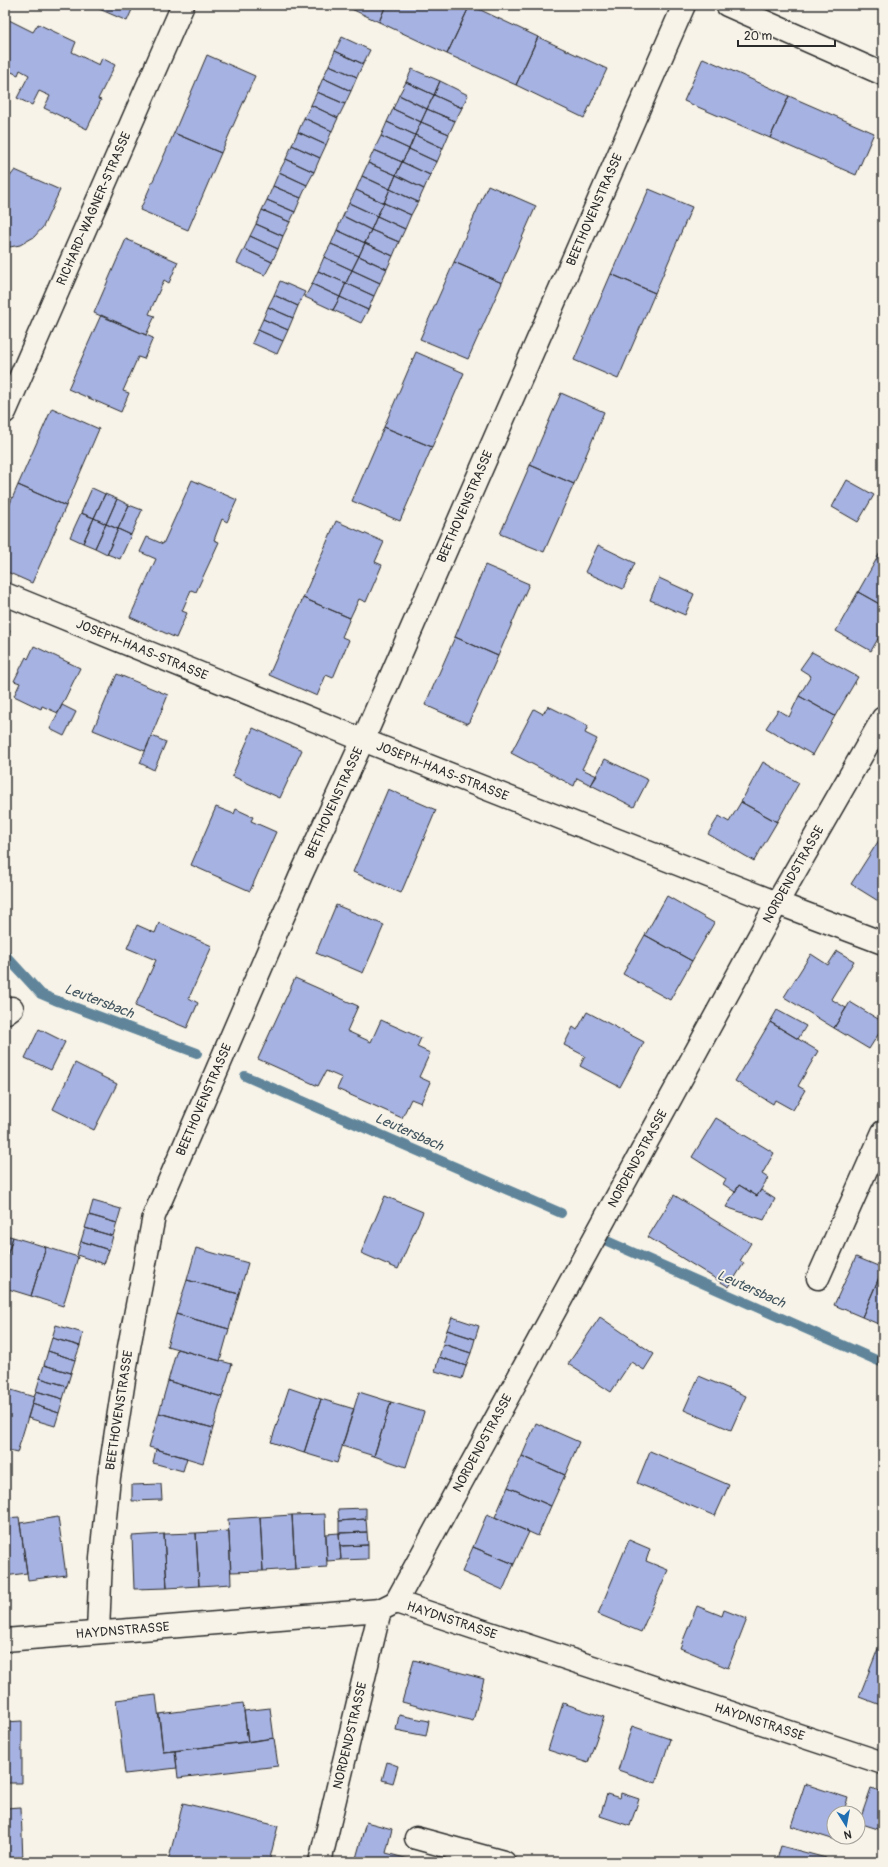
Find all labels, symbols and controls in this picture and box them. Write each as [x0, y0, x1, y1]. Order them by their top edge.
scale bar [738, 22, 835, 48]
text: 20 m [744, 29, 773, 44]
street label: RICHARD-WAGNER-STRASSE [53, 129, 135, 288]
street label: BEETHOVENSTRASSE [563, 151, 626, 268]
street label: BEETHOVENSTRASSE [433, 448, 497, 565]
street label: JOSEPH-HAAS-STRASSE [74, 616, 210, 684]
street label: JOSEPH-HAAS-STRASSE [374, 738, 511, 805]
street label: BEETHOVENSTRASSE [302, 744, 367, 861]
street label: NORDENDSTRASSE [760, 823, 828, 926]
water label: Leutersbach [62, 980, 137, 1022]
street label: BEETHOVENSTRASSE [173, 1041, 236, 1158]
street label: NORDENDSTRASSE [604, 1106, 671, 1210]
water label: Leutersbach [372, 1109, 447, 1155]
water label: Leutersbach [714, 1266, 789, 1312]
street label: BEETHOVENSTRASSE [102, 1349, 136, 1471]
street label: NORDENDSTRASSE [449, 1391, 516, 1495]
street label: HAYDNSTRASSE [405, 1598, 499, 1643]
street label: HAYDNSTRASSE [75, 1619, 170, 1642]
street label: NORDENDSTRASSE [330, 1680, 371, 1791]
street label: HAYDNSTRASSE [712, 1700, 807, 1745]
north arrow [826, 1805, 866, 1845]
text: N [842, 1827, 853, 1842]

